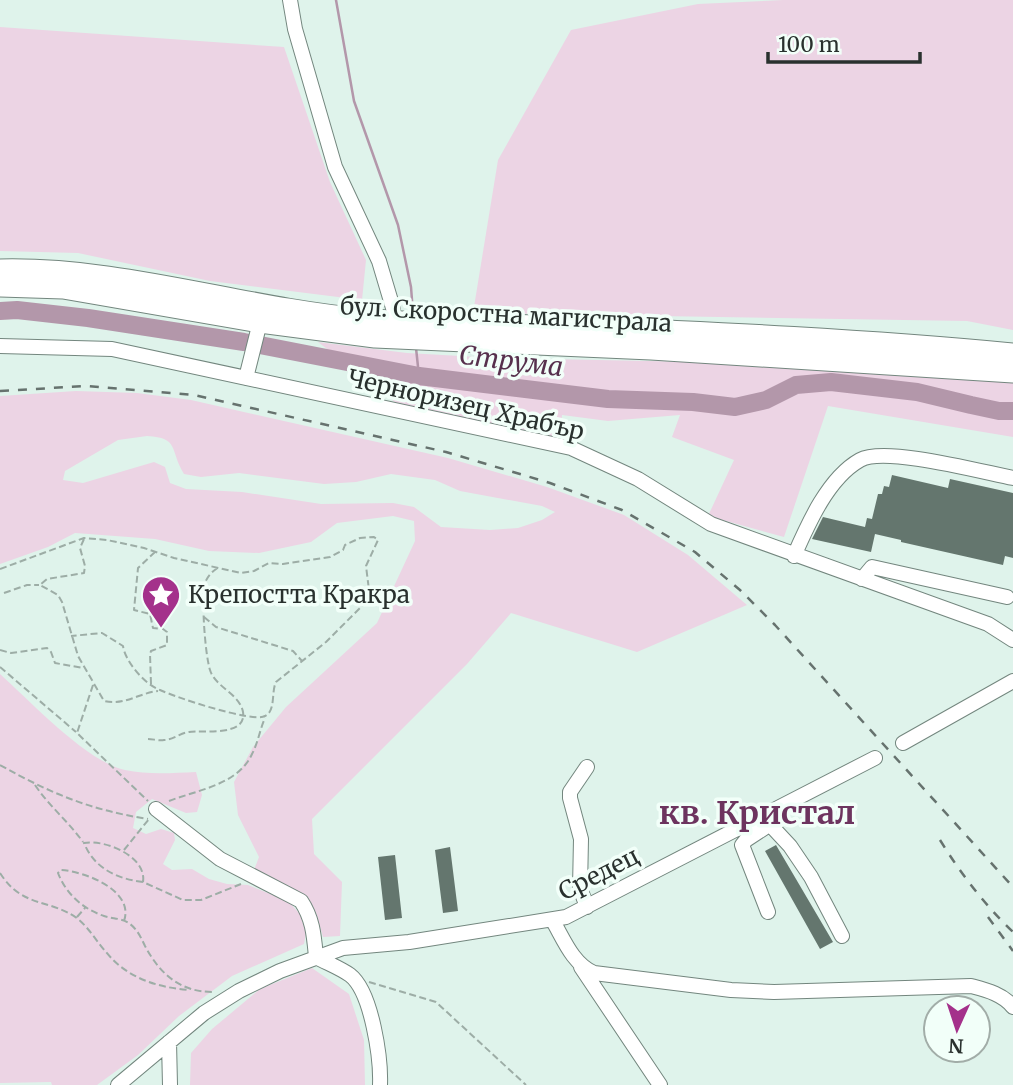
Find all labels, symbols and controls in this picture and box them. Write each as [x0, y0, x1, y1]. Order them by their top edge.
scale bar [768, 21, 920, 65]
text: 100 m [778, 31, 840, 58]
street label: бул. Скоростна магистрала [339, 290, 673, 339]
water label: Струма [457, 338, 565, 383]
street label: Черноризец Храбър [345, 362, 587, 447]
place icon: Крепостта Кракра [140, 574, 182, 629]
place label: Крепостта Кракра [188, 579, 410, 610]
district label: кв. Кристал [659, 793, 855, 833]
street label: Средец [553, 840, 644, 907]
north arrow [922, 994, 992, 1064]
text: N [948, 1034, 964, 1058]

